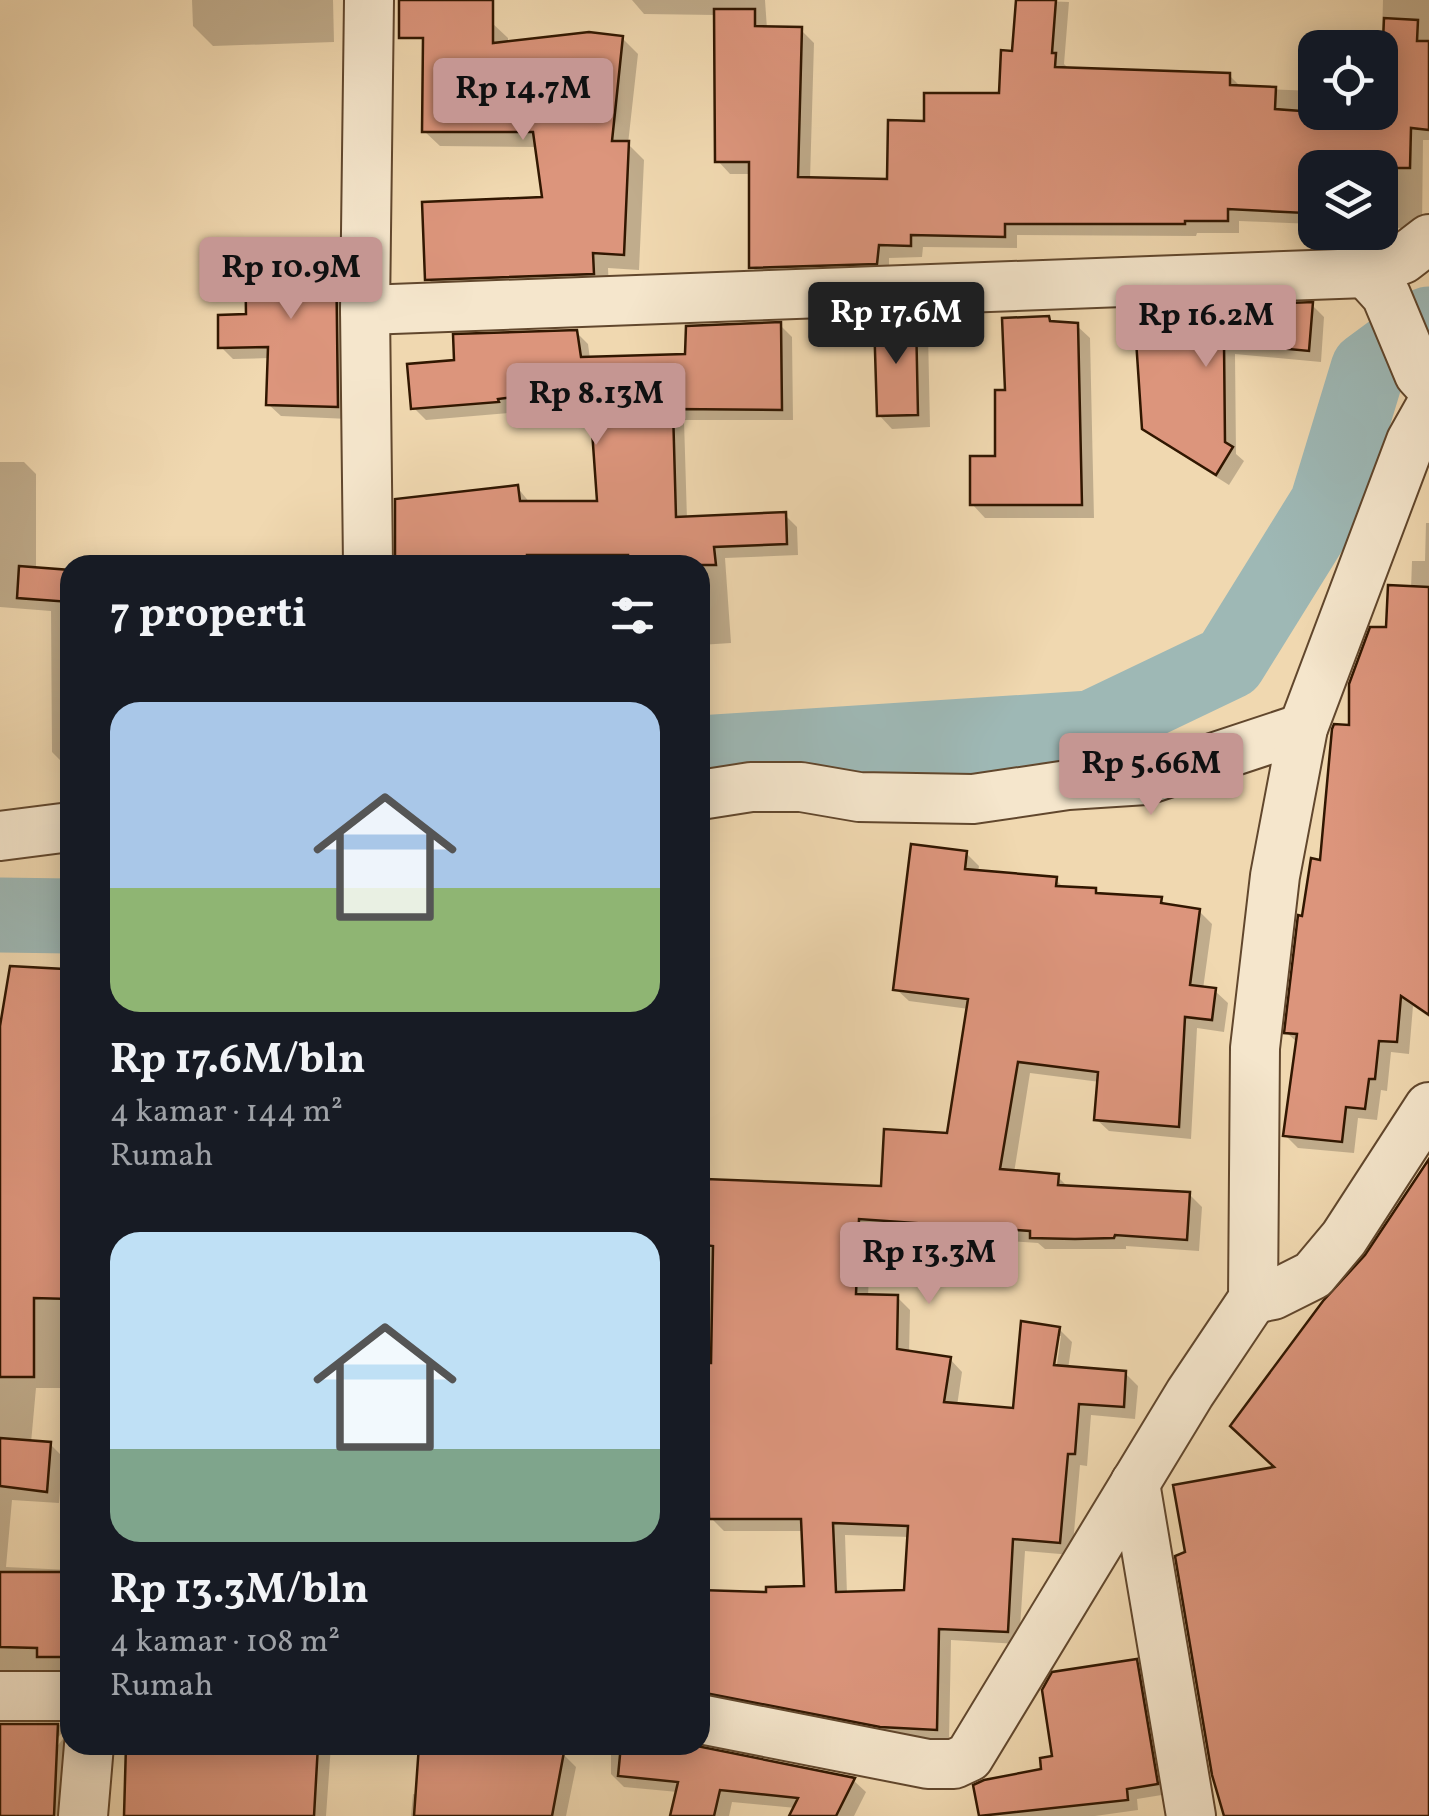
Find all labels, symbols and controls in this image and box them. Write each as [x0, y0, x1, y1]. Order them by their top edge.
map controls [1298, 30, 1398, 250]
button: locate [1298, 30, 1398, 130]
pin: Rp 14.7M [420, 58, 626, 143]
text: Rp 14.7M [455, 68, 591, 112]
button: layers [1298, 150, 1398, 250]
pin: Rp 10.9M [188, 237, 394, 322]
text: Rp 10.9M [221, 247, 361, 291]
pin: Rp 17.6M [793, 282, 999, 367]
pin: Rp 16.2M [1103, 285, 1309, 370]
text: Rp 17.6M [830, 292, 962, 336]
text: Rp 16.2M [1138, 295, 1274, 339]
pin: Rp 8.13M [493, 363, 699, 448]
text: Rp 8.13M [528, 373, 664, 417]
text: 7 properti [110, 586, 307, 645]
icon: filters [605, 588, 660, 643]
pin: Rp 5.66M [1048, 733, 1254, 818]
text: Rp 5.66M [1081, 743, 1221, 787]
icon: home [295, 767, 475, 947]
text: Rp 17.6M/bln [110, 1032, 366, 1091]
text: 4 kamar · 144 m² [110, 1091, 343, 1135]
text: Rumah [110, 1135, 213, 1179]
pin: Rp 13.3M [826, 1222, 1032, 1307]
text: Rp 13.3M [862, 1232, 996, 1276]
icon: home [295, 1297, 475, 1477]
text: Rp 13.3M/bln [110, 1562, 369, 1621]
text: 4 kamar · 108 m² [110, 1621, 340, 1665]
text: Rumah [110, 1665, 213, 1709]

